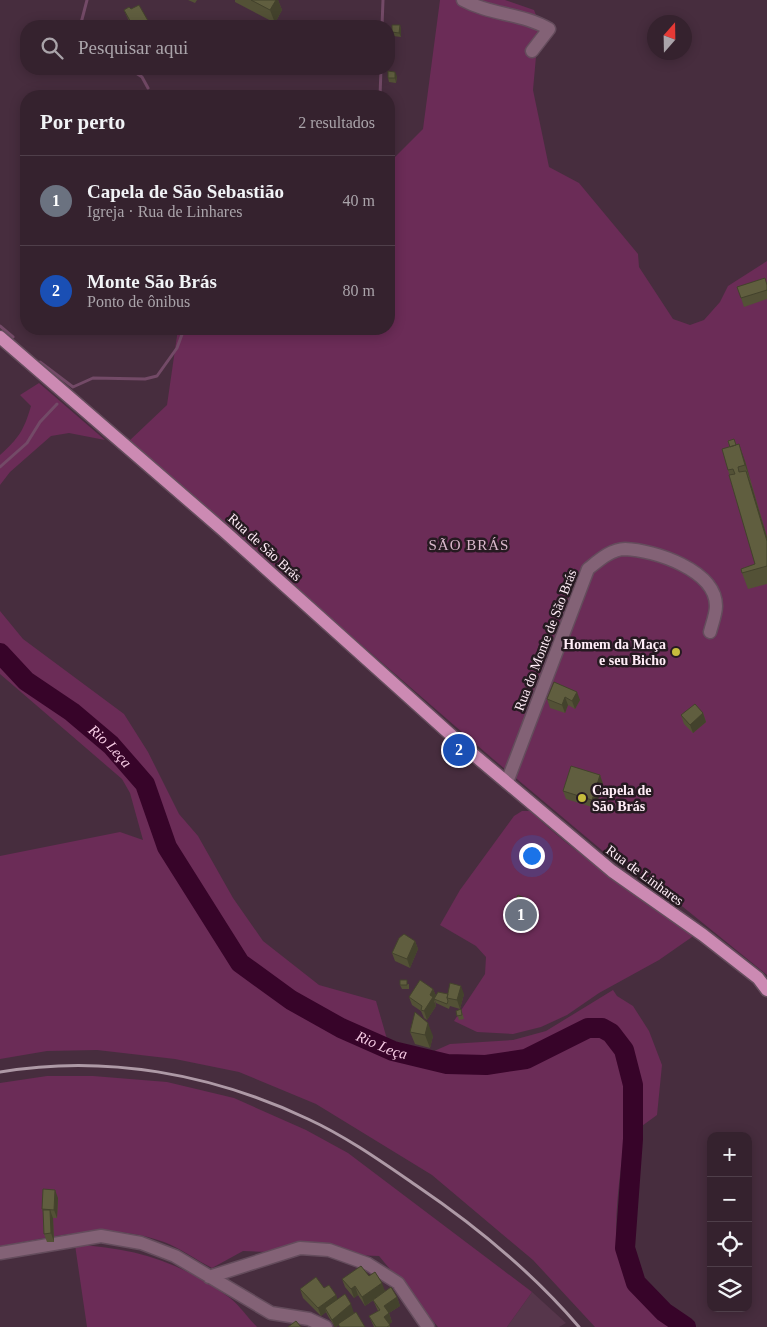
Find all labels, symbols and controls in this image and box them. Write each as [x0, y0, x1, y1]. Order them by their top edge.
north arrow [647, 15, 692, 60]
search box [20, 20, 395, 75]
icon: search [38, 34, 66, 62]
text: Pesquisar aqui [78, 37, 188, 58]
text: Por perto [40, 110, 125, 134]
text: 2 resultados [298, 114, 375, 131]
text: Capela de São Sebastião [87, 181, 284, 202]
text: 1 [52, 192, 60, 209]
text: 40 m [343, 192, 375, 209]
text: Igreja · Rua de Linhares [87, 203, 242, 220]
text: Monte São Brás [87, 271, 217, 292]
text: 2 [52, 282, 60, 299]
text: 80 m [343, 282, 375, 299]
text: Ponto de ônibus [87, 293, 190, 310]
street label: Rua de São Brás [225, 511, 304, 584]
district label: SÃO BRÁS [429, 537, 509, 553]
street label: Rua do Monte de São Brás [512, 567, 579, 713]
place label: Homem da Maça e seu Bicho [563, 637, 666, 668]
marker: Homem da Maça e seu Bicho [670, 646, 682, 658]
water label: Rio Leça [85, 721, 135, 771]
pin: 2 [443, 731, 475, 769]
place label: Capela de São Brás [592, 783, 652, 814]
marker: Capela de São Brás [576, 792, 588, 804]
street label: Rua de Linhares [603, 842, 686, 908]
your location [519, 843, 545, 869]
pin: 1 [505, 896, 537, 934]
water label: Rio Leça [353, 1027, 409, 1062]
map controls [707, 1132, 752, 1312]
button: + [707, 1132, 752, 1177]
button: − [707, 1177, 752, 1222]
button: locate [707, 1222, 752, 1267]
button: layers [707, 1267, 752, 1312]

